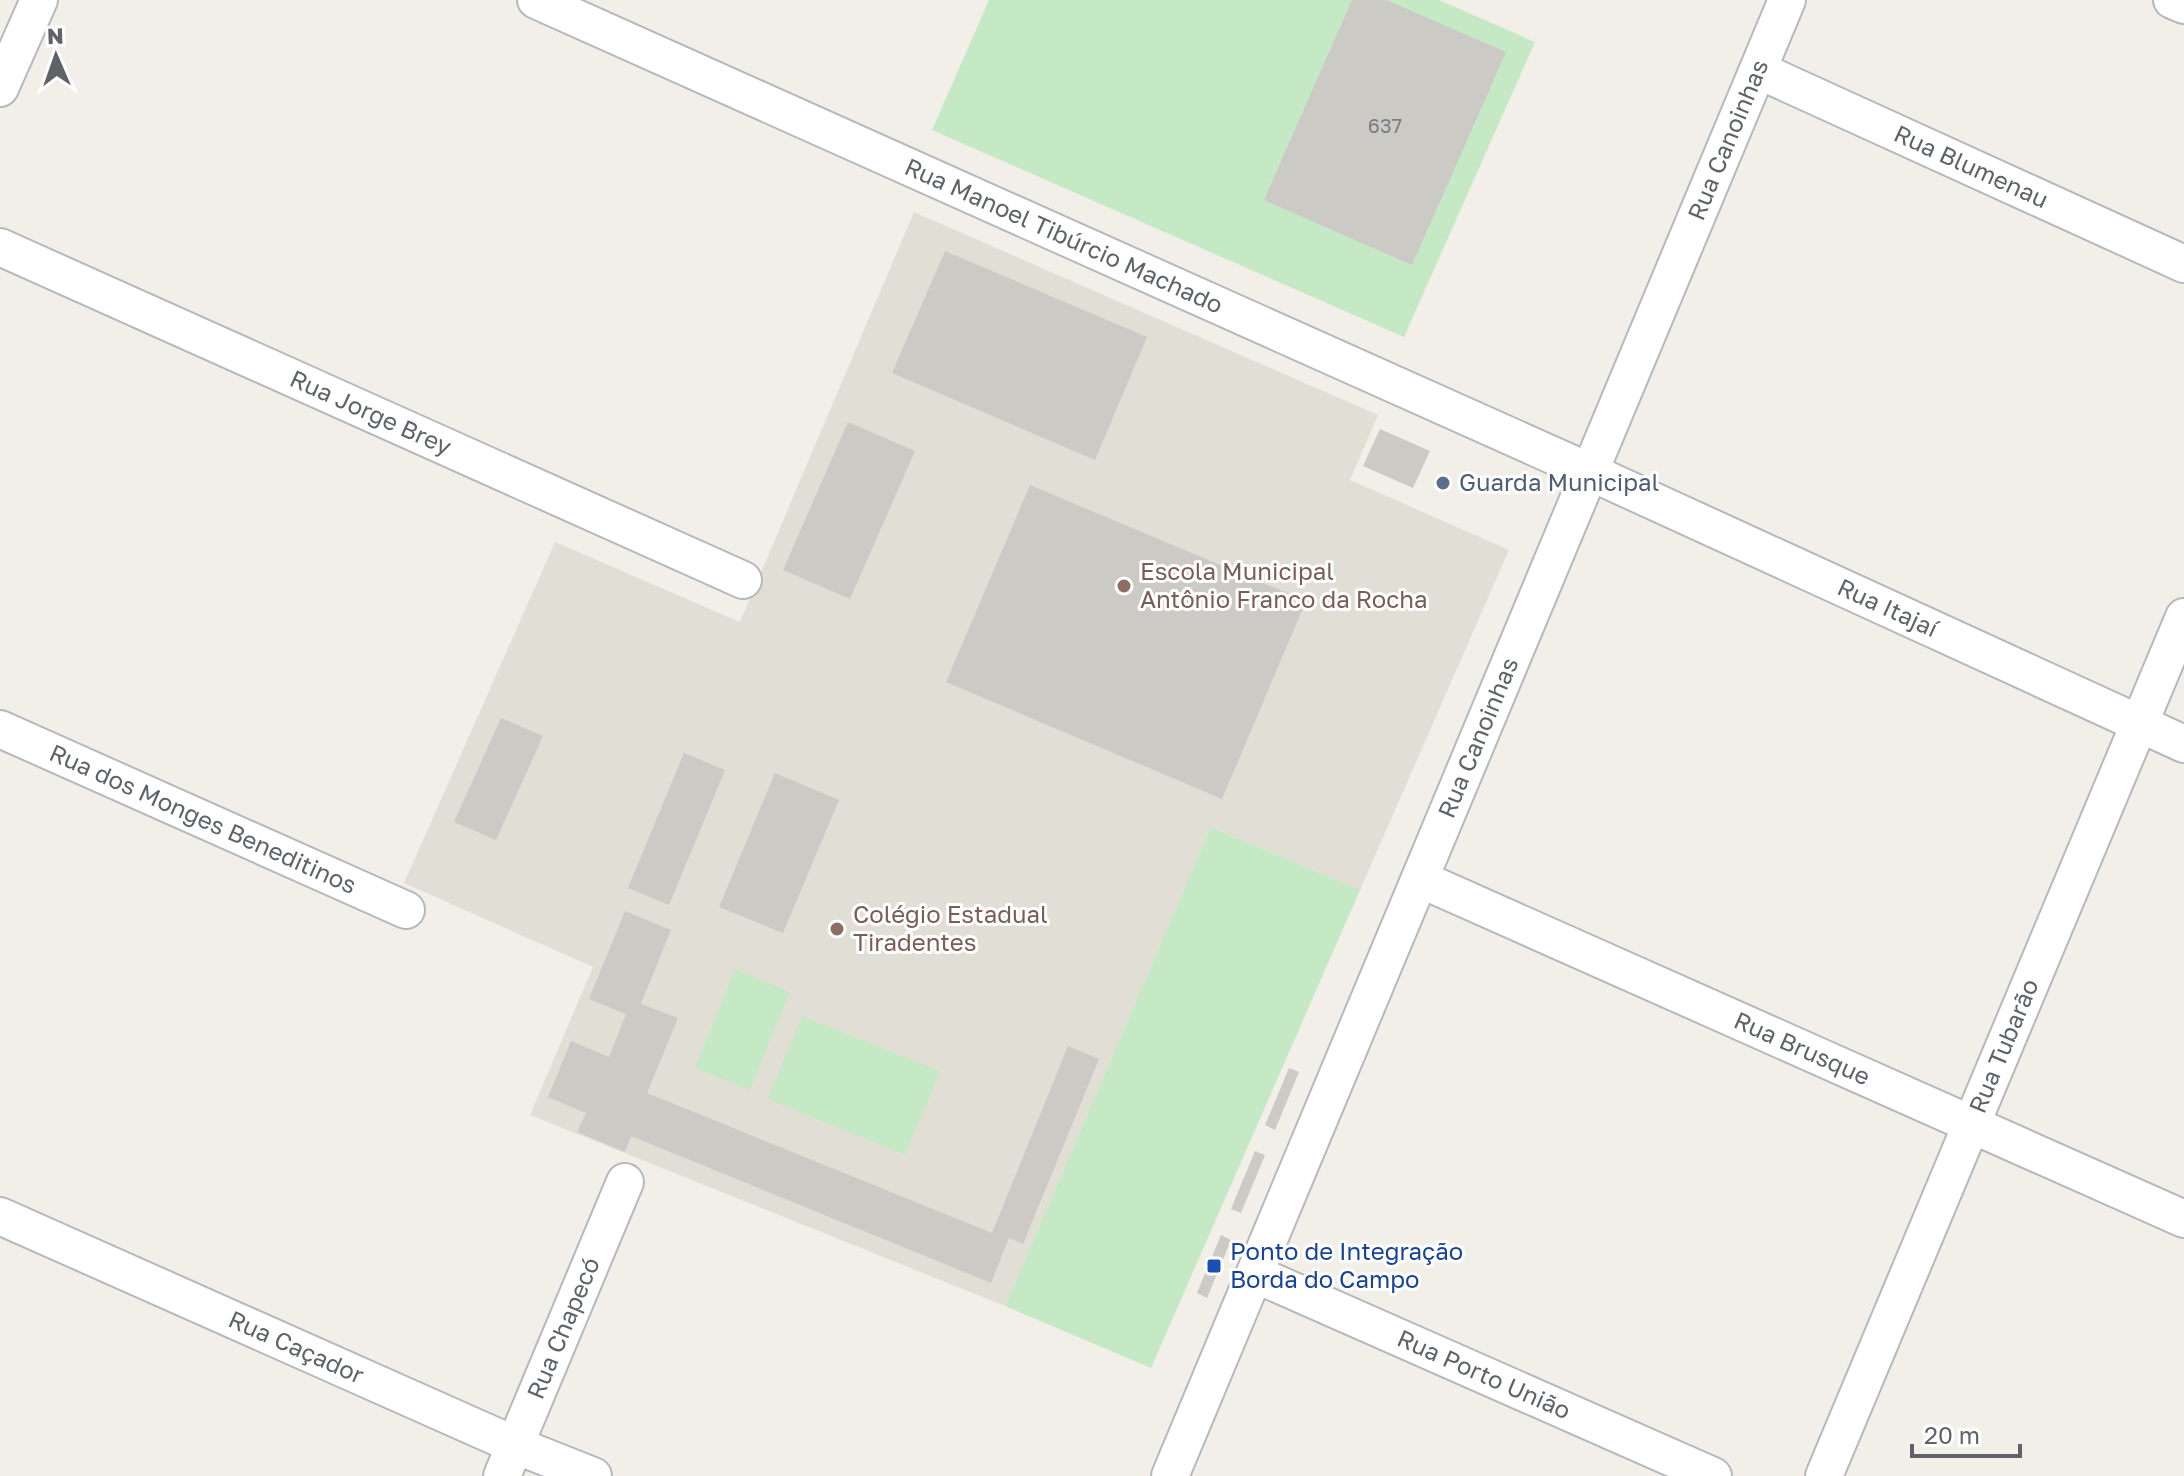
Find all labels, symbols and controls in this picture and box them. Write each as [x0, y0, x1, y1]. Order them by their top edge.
north arrow [16, 16, 96, 96]
text: N [46, 22, 64, 49]
street label: Rua Canoinhas [1681, 55, 1773, 224]
house number: 637 [1368, 113, 1402, 137]
street label: Rua Blumenau [1890, 118, 2053, 213]
street label: Rua Manoel Tibúrcio Machado [901, 151, 1228, 319]
street label: Rua Jorge Brey [286, 363, 456, 460]
place label: Guarda Municipal [1459, 467, 1659, 496]
marker: Guarda Municipal [1434, 474, 1452, 492]
place label: Escola Municipal Antônio Franco da Rocha [1140, 556, 1428, 613]
street label: Rua Itajaí [1833, 571, 1944, 643]
marker: Escola Municipal Antônio Franco da Rocha [1115, 577, 1133, 595]
street label: Rua Canoinhas [1431, 653, 1524, 822]
street label: Rua dos Monges Beneditinos [45, 737, 361, 899]
place label: Colégio Estadual Tiradentes [853, 899, 1048, 956]
marker: Colégio Estadual Tiradentes [828, 920, 846, 938]
street label: Rua Tubarão [1962, 974, 2044, 1117]
street label: Rua Brusque [1730, 1005, 1875, 1090]
place label: Ponto de Integração Borda do Campo [1230, 1236, 1463, 1293]
street label: Rua Chapecó [520, 1253, 605, 1403]
marker: Ponto de Integração Borda do Campo [1205, 1257, 1223, 1275]
street label: Rua Caçador [225, 1304, 369, 1389]
street label: Rua Porto União [1393, 1323, 1575, 1424]
scale bar [1912, 1408, 2020, 1458]
text: 20 m [1924, 1420, 1980, 1449]

